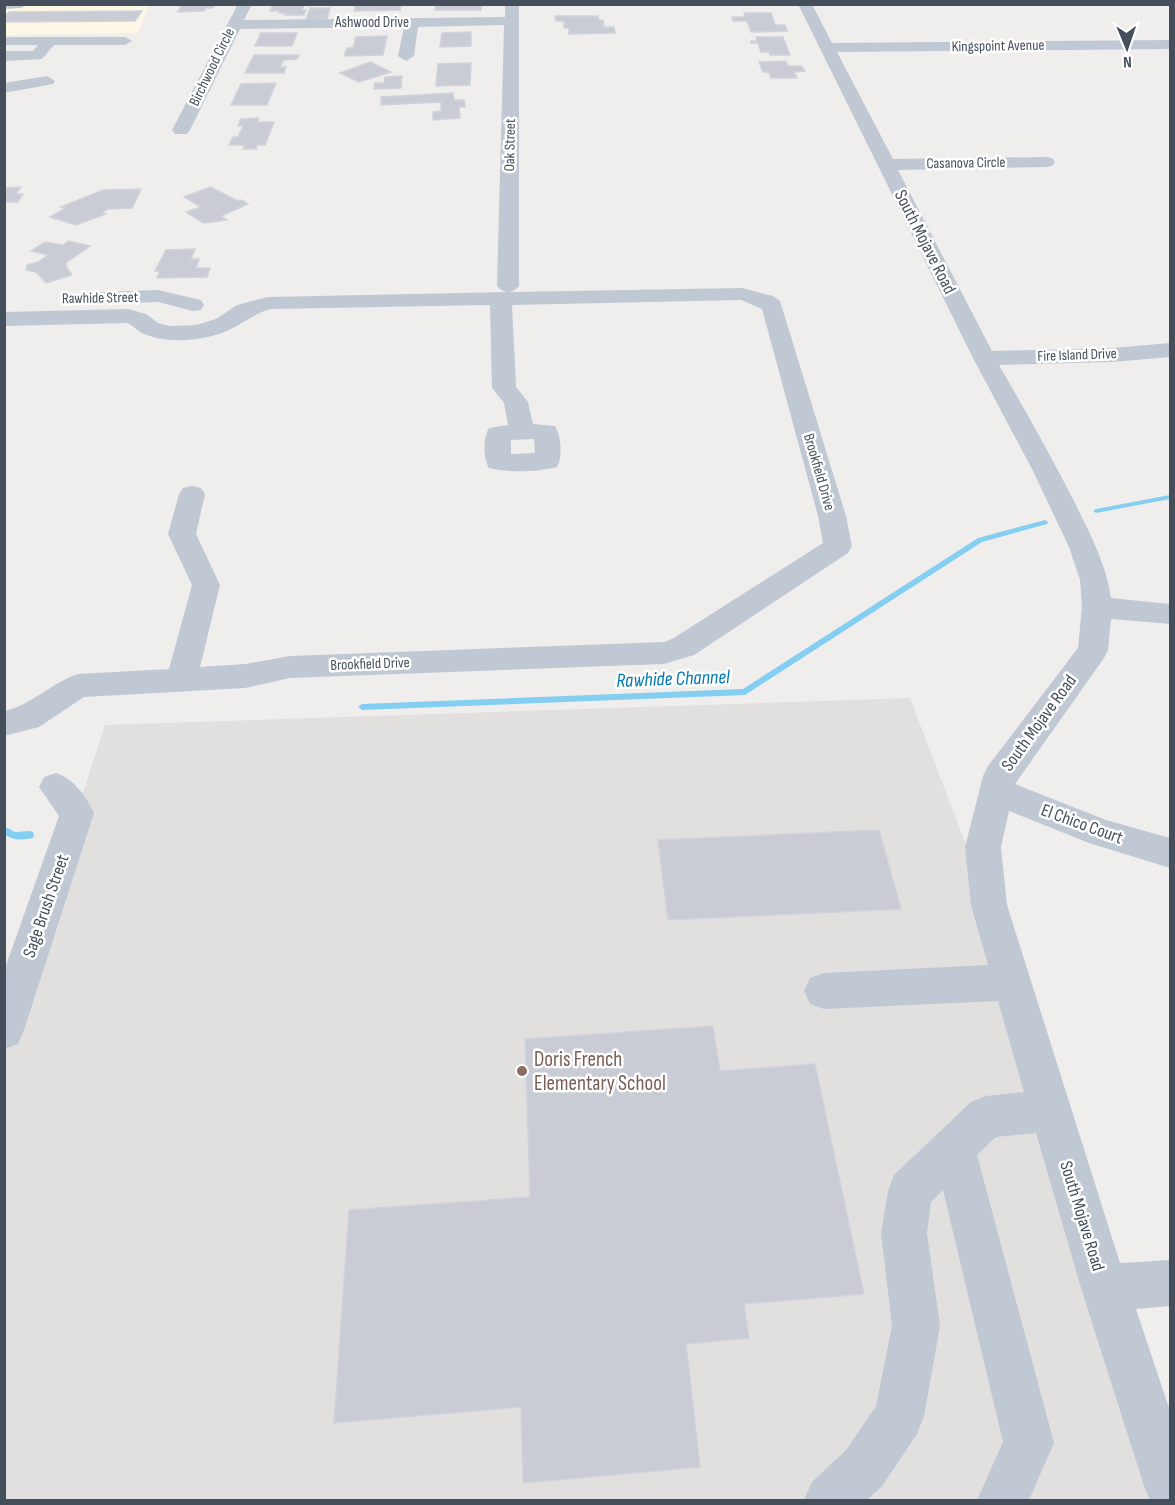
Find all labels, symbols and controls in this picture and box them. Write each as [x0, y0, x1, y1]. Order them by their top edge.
street label: Ashwood Drive [334, 13, 409, 32]
north arrow [1097, 18, 1157, 78]
street label: Birchwood Circle [185, 25, 239, 109]
street label: Kingspoint Avenue [951, 36, 1045, 56]
text: N [1123, 52, 1132, 71]
street label: Oak Street [500, 118, 520, 172]
street label: Casanova Circle [926, 153, 1006, 173]
street label: South Mojave Road [890, 187, 960, 297]
street label: Rawhide Street [62, 288, 139, 308]
street label: Fire Island Drive [1037, 344, 1117, 366]
street label: Brookfield Drive [799, 431, 839, 513]
street label: Brookfield Drive [330, 653, 410, 675]
water label: Rawhide Channel [616, 665, 731, 693]
street label: South Mojave Road [997, 671, 1081, 775]
street label: El Chico Court [1038, 800, 1126, 849]
street label: Sage Brush Street [19, 851, 74, 960]
place label: Doris French Elementary School [534, 1047, 666, 1096]
marker: Doris French Elementary School [515, 1064, 529, 1078]
street label: South Mojave Road [1055, 1158, 1109, 1274]

